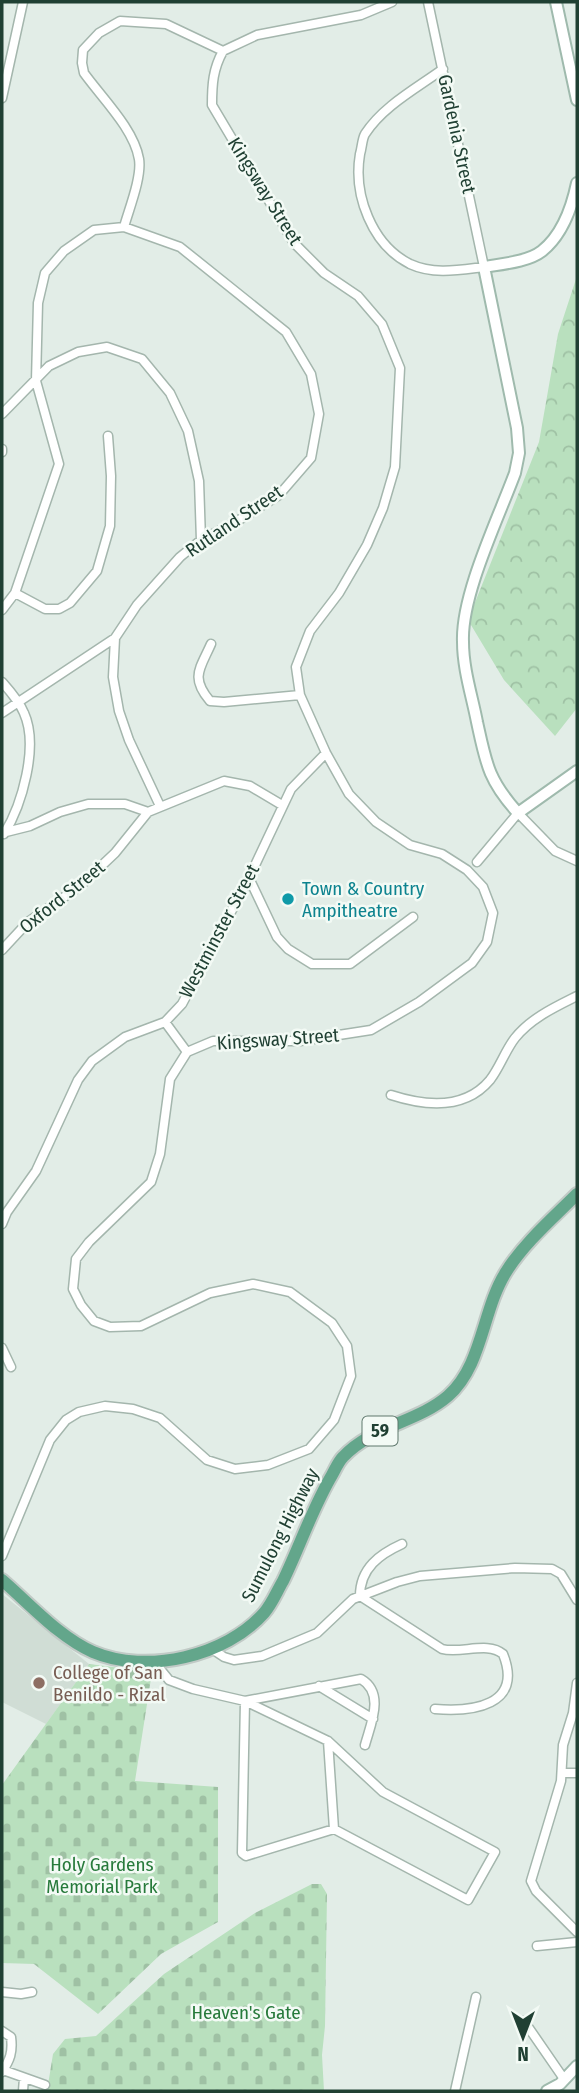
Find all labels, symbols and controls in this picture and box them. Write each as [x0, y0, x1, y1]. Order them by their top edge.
street label: Gardenia Street [433, 72, 481, 196]
street label: Kingsway Street [223, 133, 308, 250]
street label: Rutland Street [181, 480, 287, 562]
street label: Oxford Street [15, 855, 110, 938]
street label: Westminster Street [174, 859, 264, 1002]
place label: Town & Country Ampitheatre [302, 877, 425, 922]
marker: Town & Country Ampitheatre [280, 891, 296, 907]
street label: Kingsway Street [216, 1023, 341, 1055]
road number: 59 [362, 1416, 398, 1446]
street label: Sumulong Highway [236, 1464, 324, 1606]
place label: College of San Benildo - Rizal [53, 1661, 165, 1706]
marker: College of San Benildo - Rizal [31, 1675, 47, 1691]
park label: Holy Gardens Memorial Park [46, 1853, 158, 1898]
park label: Heaven's Gate [191, 2001, 301, 2024]
north arrow [488, 2002, 558, 2072]
text: N [517, 2042, 529, 2065]

